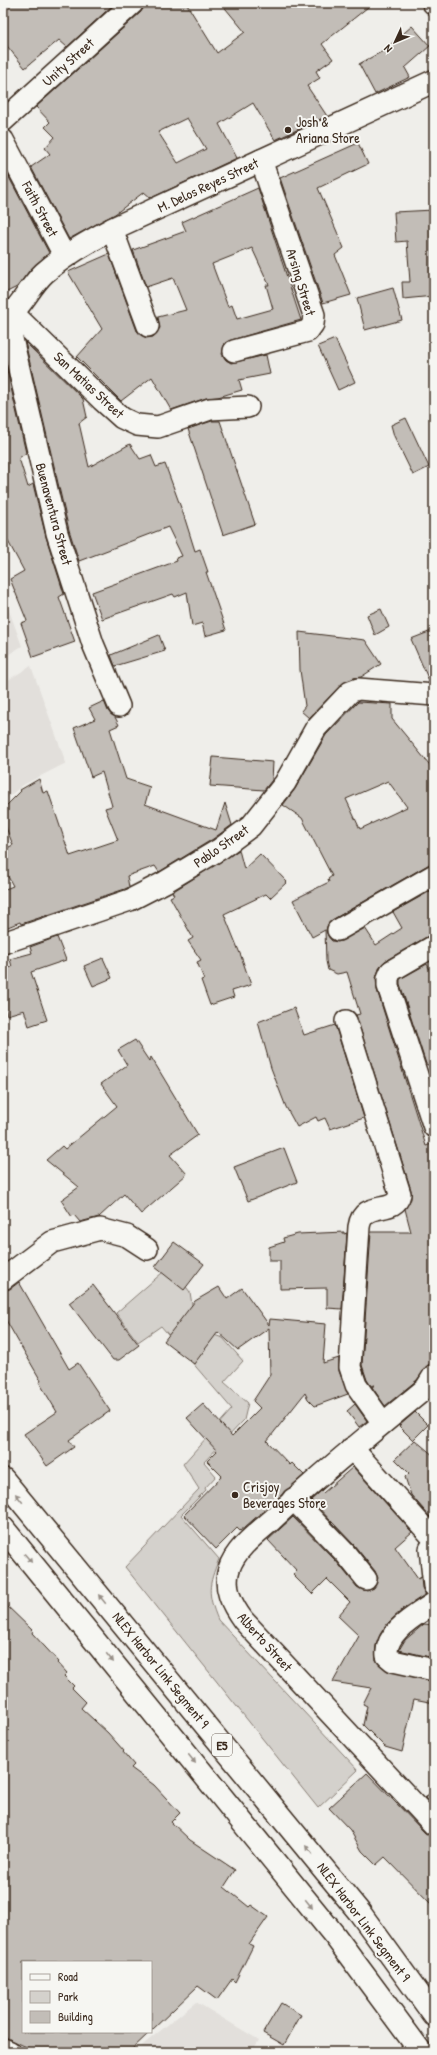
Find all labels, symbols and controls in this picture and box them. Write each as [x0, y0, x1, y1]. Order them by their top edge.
north arrow [375, 22, 415, 62]
street label: Unity Street [38, 33, 99, 91]
text: N [381, 42, 395, 56]
place label: Josh & Ariana Store [296, 112, 360, 147]
marker: Josh & Ariana Store [283, 125, 293, 135]
street label: M. Delos Reyes Street [154, 153, 262, 217]
street label: Faith Street [17, 177, 63, 240]
street label: Arsing Street [281, 246, 321, 318]
street label: San Matias Street [50, 347, 129, 422]
street label: Buenaventura Street [32, 461, 77, 567]
street label: Pablo Street [189, 820, 252, 871]
place label: Crisjoy Beverages Store [243, 1477, 326, 1513]
marker: Crisjoy Beverages Store [230, 1490, 240, 1500]
one-way arrow [15, 1493, 24, 1504]
one-way arrow [23, 1552, 32, 1563]
one-way arrow [97, 1593, 106, 1604]
street label: NLEX Harbor Link Segment 9 [108, 1608, 214, 1732]
street label: Alberto Street [234, 1608, 297, 1675]
one-way arrow [106, 1653, 115, 1664]
road number: E5 [212, 1734, 232, 1756]
one-way arrow [188, 1754, 196, 1765]
one-way arrow [305, 1845, 314, 1856]
street label: NLEX Harbor Link Segment 9 [313, 1858, 415, 1986]
one-way arrow [305, 1898, 314, 1909]
legend [22, 1961, 152, 2033]
text: Road [58, 1968, 78, 1985]
text: Park [58, 1988, 78, 2005]
text: Building [58, 2008, 93, 2025]

